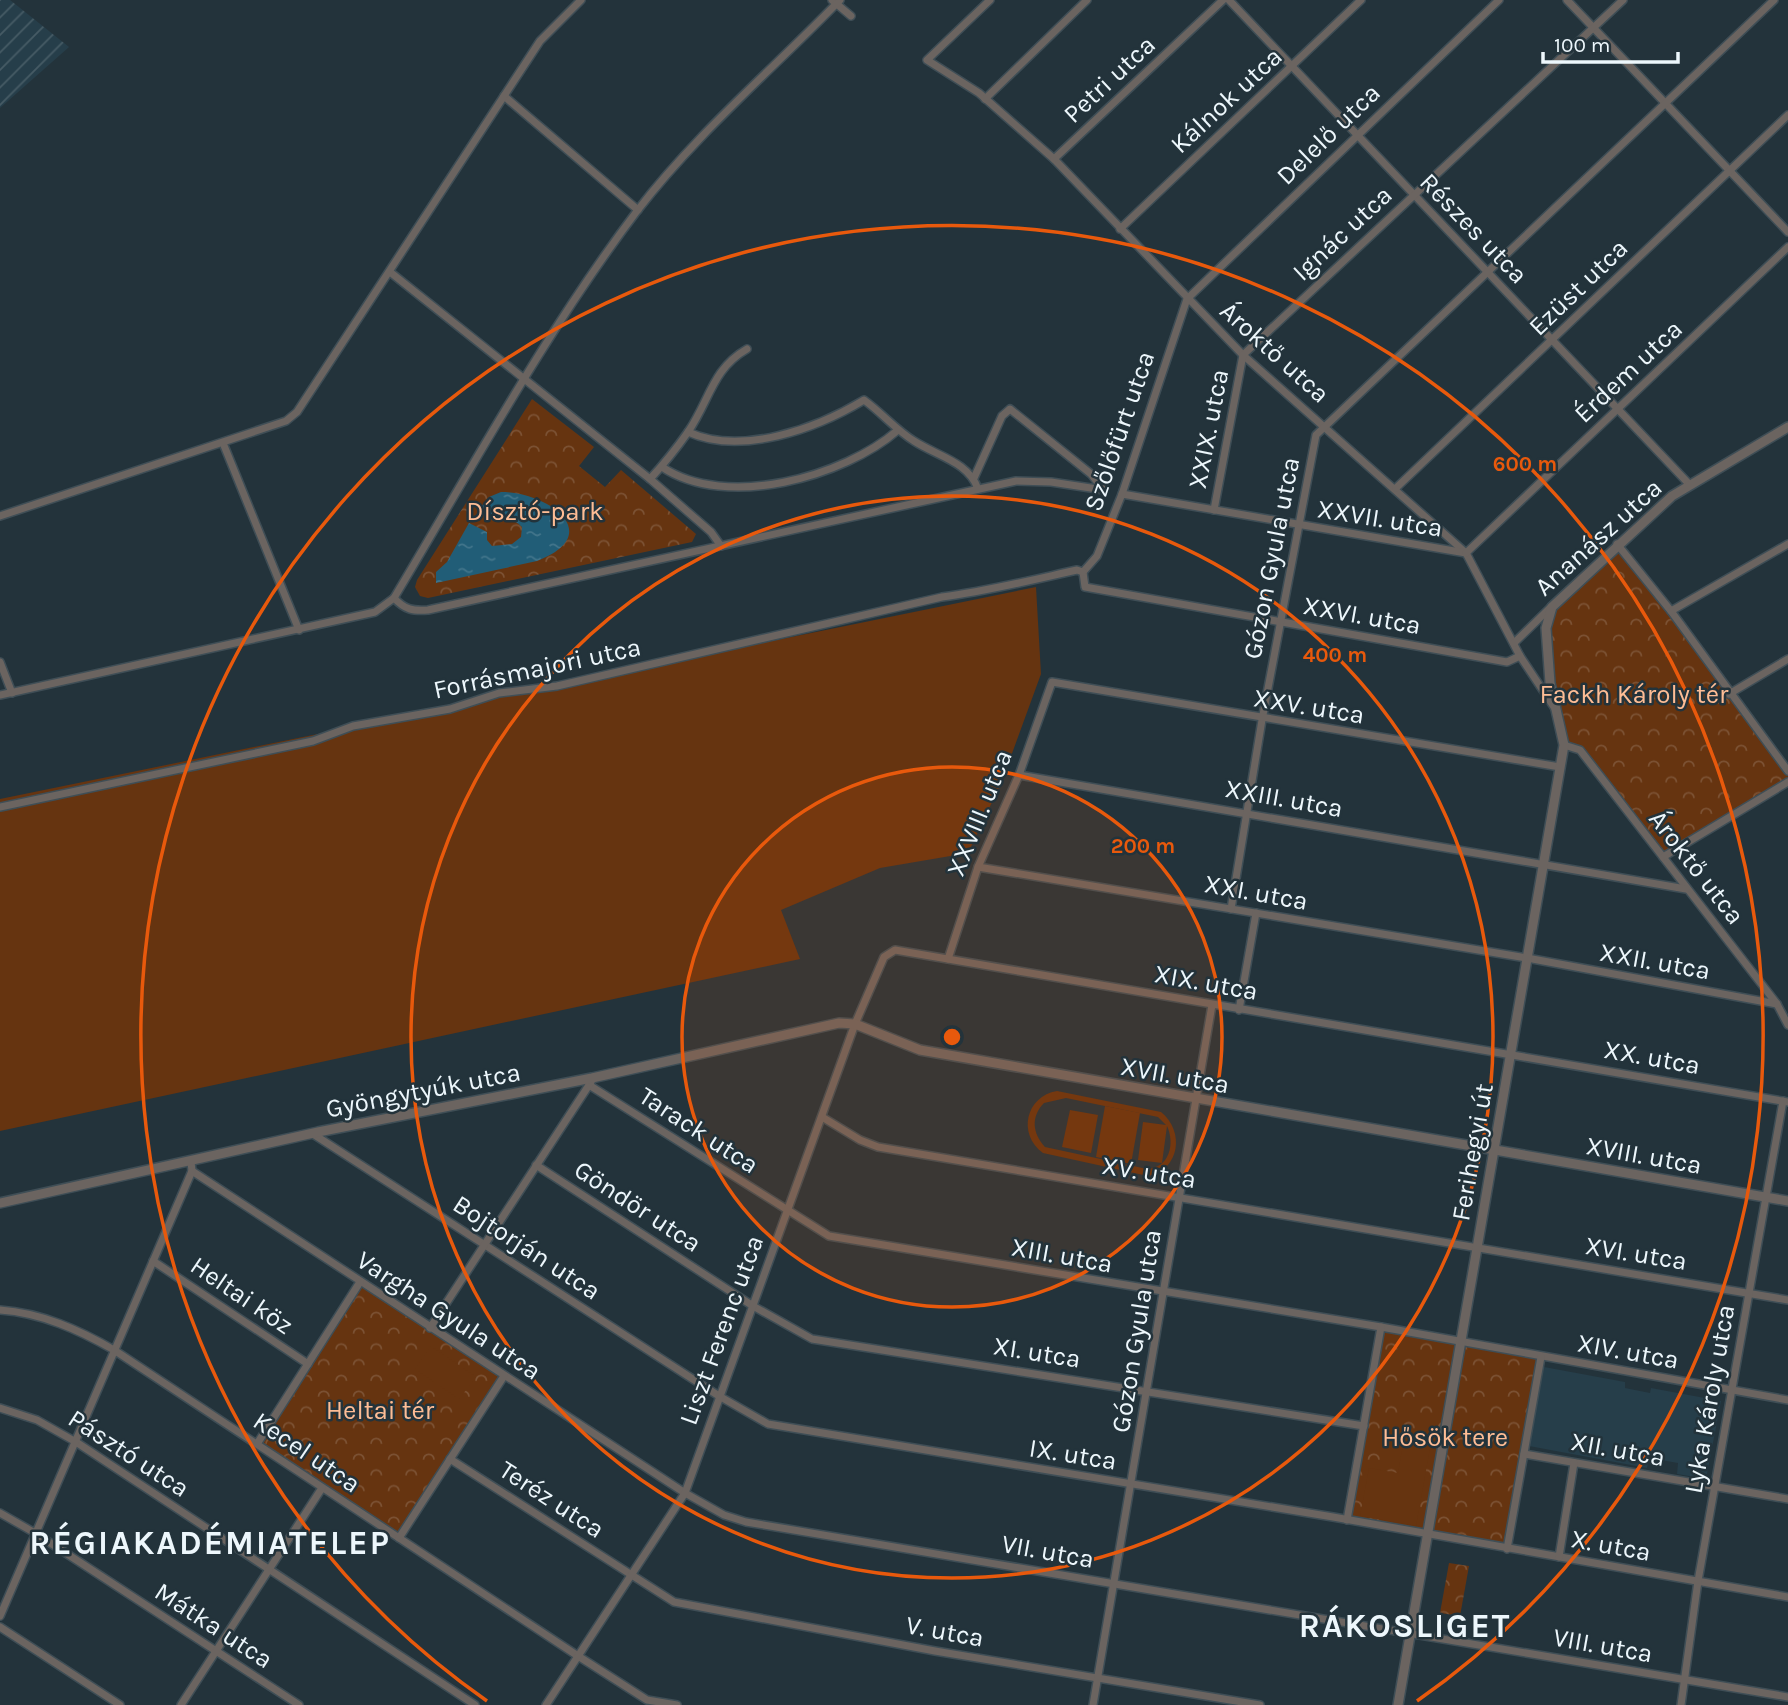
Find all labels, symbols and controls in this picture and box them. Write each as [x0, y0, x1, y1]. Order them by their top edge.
scale bar [1543, 21, 1678, 65]
street label: Petri utca [1057, 29, 1162, 130]
text: 100 m [1554, 33, 1611, 57]
street label: Kálnok utca [1164, 41, 1289, 160]
street label: Delelő utca [1270, 77, 1387, 191]
street label: Részes utca [1413, 167, 1534, 290]
street label: Ignác utca [1286, 179, 1399, 287]
street label: Ezüst utca [1522, 233, 1634, 342]
street label: Ároktő utca [1214, 294, 1336, 410]
street label: Érdem utca [1567, 313, 1689, 429]
street label: Szőlőfürt utca [1078, 347, 1161, 515]
street label: XXIX. utca [1182, 367, 1235, 492]
text: 600 m [1493, 452, 1557, 476]
street label: Gózon Gyula utca [1237, 455, 1306, 662]
street label: Ananász utca [1528, 472, 1668, 603]
street label: XXVII. utca [1315, 493, 1445, 544]
park label: Dísztó-park [466, 496, 604, 527]
street label: XXVI. utca [1300, 590, 1423, 641]
street label: Forrásmajori utca [430, 631, 644, 706]
text: 400 m [1303, 643, 1367, 667]
park label: Fackh Károly tér [1539, 679, 1729, 710]
street label: XXV. utca [1251, 682, 1367, 731]
street label: XXVIII. utca [940, 745, 1019, 881]
street label: XXIII. utca [1222, 773, 1345, 824]
street label: Ároktő utca [1642, 803, 1752, 931]
text: 200 m [1111, 834, 1175, 858]
street label: XXI. utca [1202, 868, 1310, 917]
street label: XXII. utca [1597, 937, 1713, 986]
street label: XIX. utca [1152, 958, 1260, 1007]
centre of rings [940, 1025, 964, 1049]
street label: XX. utca [1601, 1034, 1703, 1081]
street label: XVII. utca [1118, 1051, 1232, 1100]
street label: Gyöngytyúk utca [323, 1056, 523, 1125]
street label: Tarack utca [633, 1080, 764, 1181]
street label: Ferihegyi út [1445, 1081, 1500, 1223]
street label: XVIII. utca [1584, 1130, 1704, 1181]
street label: XV. utca [1099, 1150, 1198, 1195]
street label: Göndör utca [568, 1154, 707, 1259]
street label: Bojtorján utca [447, 1188, 606, 1307]
street label: Gózon Gyula utca [1105, 1227, 1168, 1435]
street label: XVI. utca [1583, 1230, 1689, 1277]
street label: Liszt Ferenc utca [673, 1231, 770, 1429]
street label: XIII. utca [1009, 1231, 1115, 1280]
street label: Vargha Gyula utca [351, 1244, 547, 1387]
street label: Heltai köz [184, 1250, 299, 1341]
street label: Lyka Károly utca [1678, 1302, 1741, 1496]
street label: XIV. utca [1575, 1327, 1681, 1376]
street label: XI. utca [991, 1330, 1083, 1375]
park label: Heltai tér [326, 1395, 435, 1426]
street label: Pásztó utca [62, 1403, 195, 1504]
street label: Kecel utca [247, 1405, 366, 1500]
park label: Hősök tere [1382, 1422, 1508, 1453]
street label: XII. utca [1568, 1426, 1668, 1473]
street label: IX. utca [1027, 1432, 1119, 1477]
street label: Teréz utca [493, 1454, 610, 1545]
district label: RÉGIAKADÉMIATELEP [29, 1521, 391, 1562]
street label: X. utca [1568, 1523, 1653, 1568]
street label: VII. utca [999, 1528, 1097, 1575]
street label: Mátka utca [149, 1576, 279, 1675]
district label: RÁKOSLIGET [1299, 1604, 1511, 1645]
street label: V. utca [903, 1609, 986, 1654]
street label: VIII. utca [1551, 1621, 1655, 1669]

